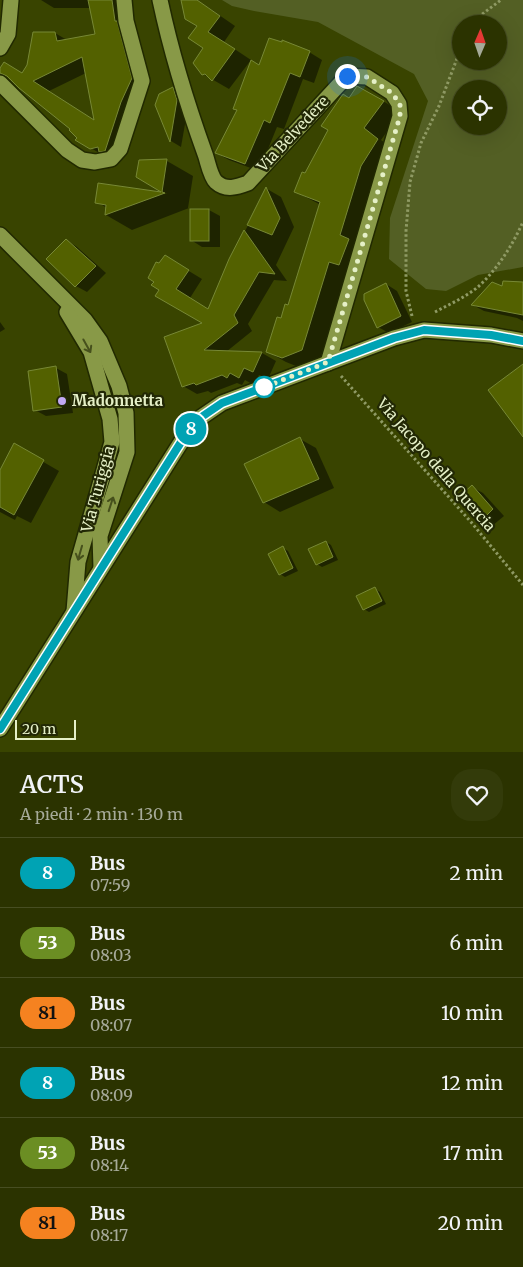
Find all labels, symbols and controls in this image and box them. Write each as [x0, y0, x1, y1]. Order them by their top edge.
north arrow [452, 15, 508, 70]
map controls [452, 15, 507, 135]
your location [335, 64, 360, 89]
button: locate [452, 80, 507, 135]
street label: Via Belvedere [252, 92, 333, 176]
one-way arrow [83, 338, 93, 352]
unlabelled marker [253, 376, 275, 398]
place label: Madonnetta [72, 391, 164, 410]
street label: Via Jacopo della Quercia [373, 393, 499, 535]
marker: Madonnetta [56, 395, 68, 407]
line badge: 8 [175, 413, 207, 445]
text: 8 [185, 417, 197, 440]
street label: Via Turiggia [77, 444, 118, 535]
one-way arrow [106, 496, 116, 512]
one-way arrow [75, 544, 85, 560]
scale bar [15, 717, 76, 740]
text: 20 m [22, 720, 56, 738]
text: ACTS [20, 769, 84, 800]
button: heart [451, 769, 503, 821]
text: A piedi · 2 min · 130 m [20, 804, 183, 824]
text: Bus [90, 851, 125, 875]
text: 8 [42, 861, 53, 884]
text: 2 min [450, 861, 503, 885]
text: 07:59 [90, 875, 130, 895]
text: Bus [90, 921, 125, 945]
text: 53 [37, 931, 58, 954]
text: 6 min [449, 931, 503, 955]
text: 08:03 [90, 945, 132, 965]
text: Bus [90, 991, 125, 1015]
text: 81 [38, 1001, 57, 1024]
text: 10 min [441, 1001, 503, 1025]
text: 08:07 [90, 1015, 132, 1035]
text: Bus [90, 1061, 125, 1085]
text: 8 [42, 1071, 53, 1094]
text: 12 min [441, 1071, 503, 1095]
text: 08:09 [90, 1085, 133, 1105]
text: Bus [90, 1131, 125, 1155]
text: 53 [37, 1141, 58, 1164]
text: 17 min [443, 1141, 503, 1165]
text: 08:14 [90, 1155, 129, 1175]
text: Bus [90, 1201, 125, 1225]
text: 81 [38, 1211, 57, 1234]
text: 20 min [438, 1211, 503, 1235]
text: 08:17 [90, 1225, 128, 1245]

